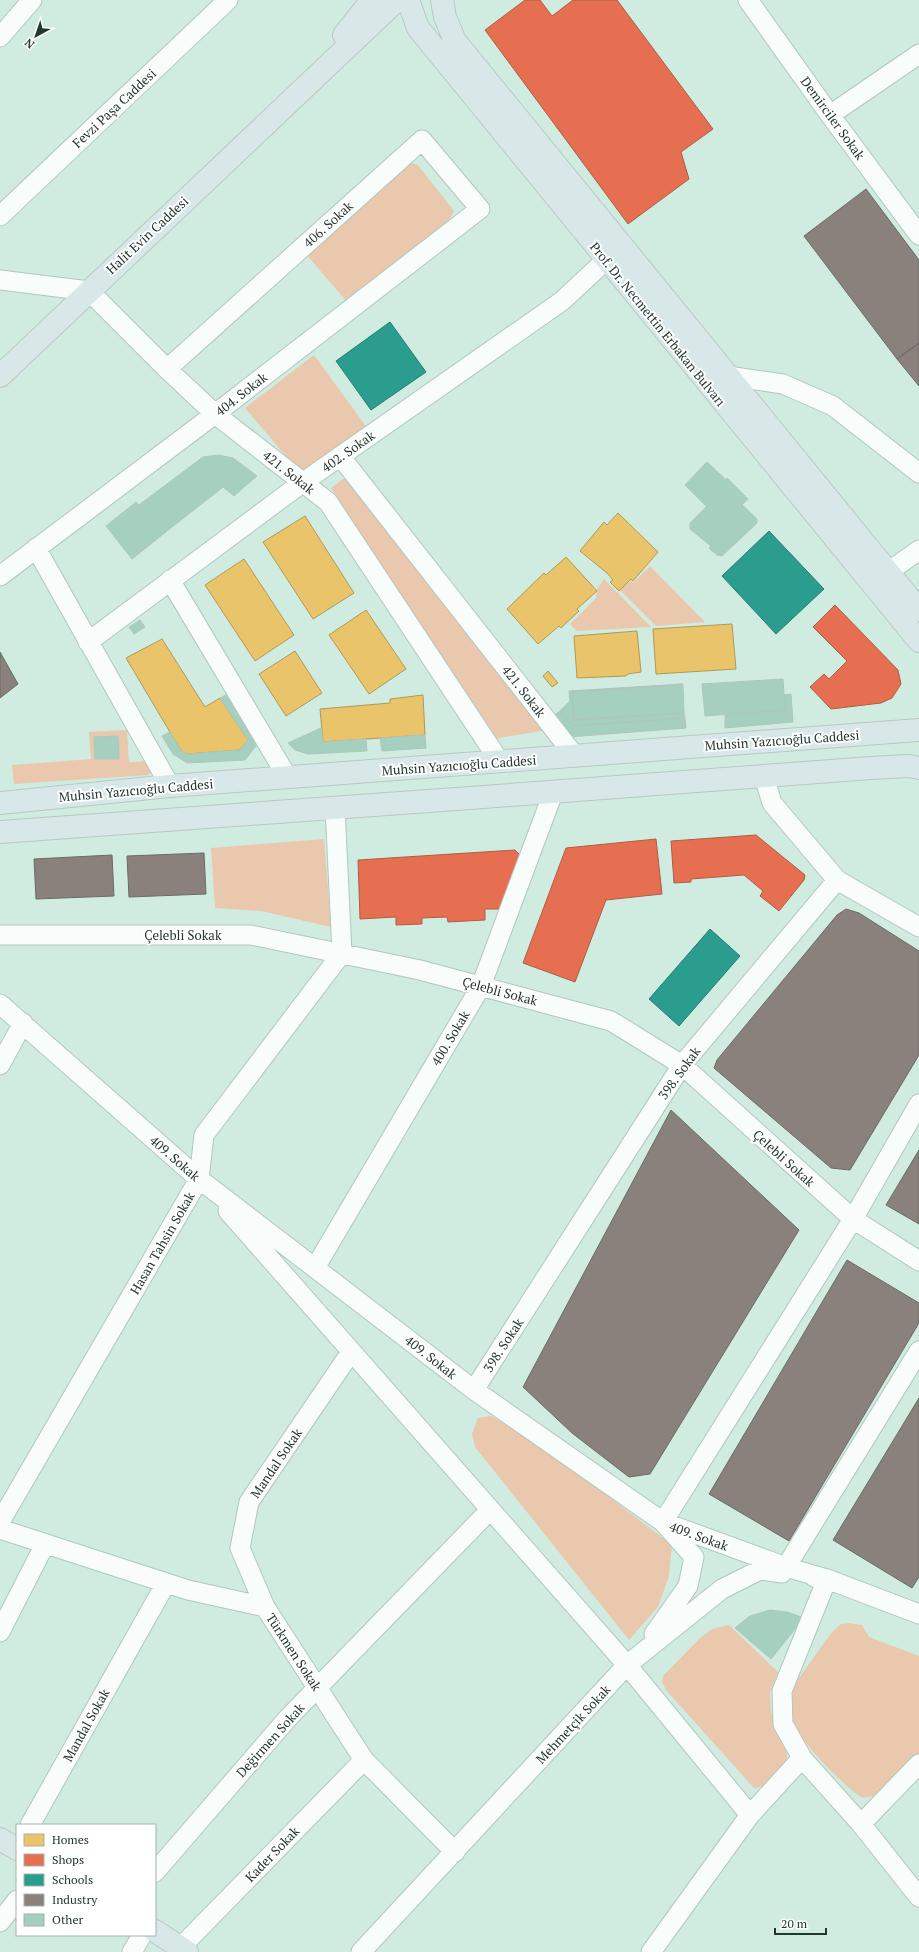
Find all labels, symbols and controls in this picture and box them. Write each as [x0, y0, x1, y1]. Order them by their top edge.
north arrow [16, 16, 56, 56]
text: N [21, 35, 37, 52]
street label: Fevzi Paşa Caddesi [68, 64, 160, 152]
street label: Demirciler Sokak [797, 73, 869, 163]
street label: Halit Evin Caddesi [102, 192, 192, 278]
street label: 406. Sokak [299, 197, 357, 251]
street label: Prof. Dr. Necmettin Erbakan Bulvarı [586, 238, 730, 410]
street label: 404. Sokak [211, 368, 271, 420]
street label: 402. Sokak [318, 426, 378, 476]
street label: 421. Sokak [259, 446, 319, 498]
street label: 421. Sokak [498, 661, 550, 721]
street label: Muhsin Yazıcıoğlu Caddesi [704, 726, 860, 754]
street label: Muhsin Yazıcıoğlu Caddesi [381, 751, 537, 779]
street label: Muhsin Yazıcıoğlu Caddesi [58, 774, 214, 806]
street label: Çelebli Sokak [144, 926, 222, 944]
street label: Çelebli Sokak [460, 972, 540, 1010]
street label: 400. Sokak [427, 1007, 474, 1069]
street label: 398. Sokak [654, 1043, 704, 1103]
street label: Çelebli Sokak [749, 1125, 819, 1191]
street label: 409. Sokak [146, 1131, 204, 1185]
street label: Hasan Tahsin Sokak [125, 1188, 199, 1298]
street label: 398. Sokak [479, 1314, 527, 1376]
street label: 409. Sokak [401, 1331, 461, 1383]
street label: Mandal Sokak [246, 1424, 306, 1501]
street label: 409. Sokak [667, 1517, 731, 1555]
street label: Türkmen Sokak [262, 1610, 326, 1695]
street label: Mehmetçik Sokak [532, 1680, 615, 1767]
street label: Mandal Sokak [59, 1685, 114, 1765]
street label: Değirmen Sokak [232, 1699, 308, 1781]
street label: Kader Sokak [241, 1822, 303, 1886]
legend [16, 1824, 156, 1936]
text: Homes [52, 1832, 89, 1847]
text: Shops [52, 1852, 84, 1867]
text: Schools [52, 1872, 93, 1887]
text: Industry [52, 1892, 98, 1907]
scale bar [775, 1910, 826, 1936]
text: Other [52, 1912, 83, 1927]
text: 20 m [781, 1916, 808, 1931]

